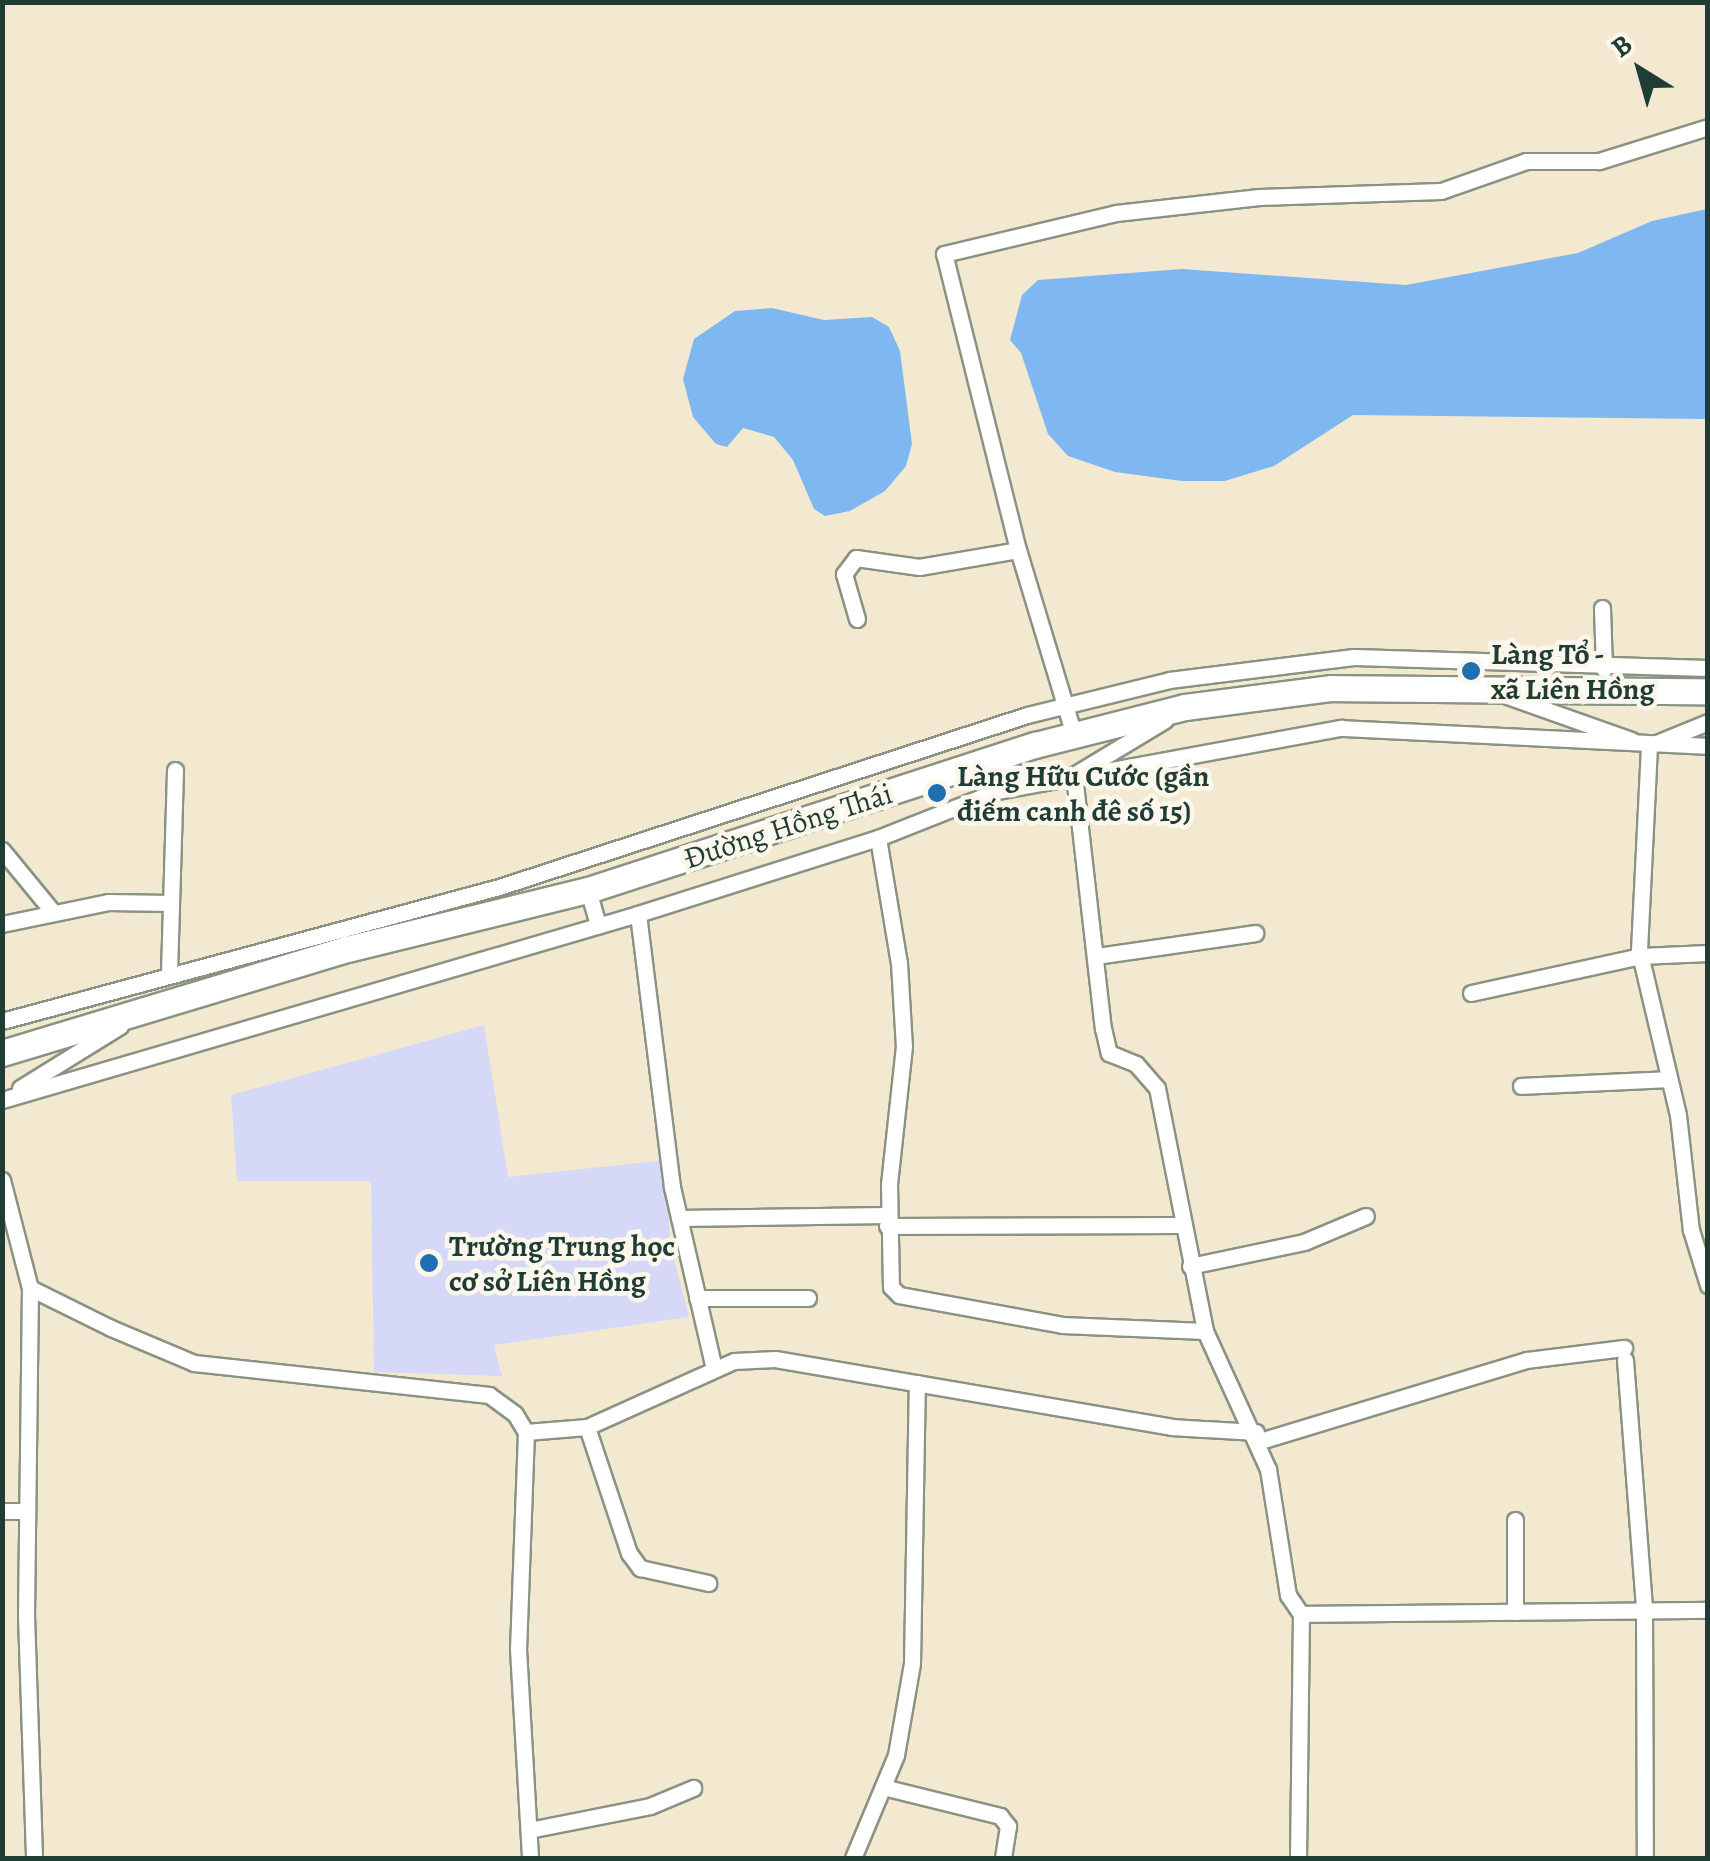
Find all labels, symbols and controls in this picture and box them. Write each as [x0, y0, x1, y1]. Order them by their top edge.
north arrow [1590, 20, 1690, 120]
text: B [1603, 26, 1640, 66]
place label: Làng Tổ - xã Liên Hồng [1491, 636, 1655, 706]
marker: Làng Tổ - xã Liên Hồng [1460, 660, 1482, 682]
place label: Làng Hữu Cước (gần điếm canh đê số 15) [957, 758, 1209, 828]
street label: Đường Hồng Thái [679, 775, 897, 877]
marker: Làng Hữu Cước (gần điếm canh đê số 15) [926, 782, 948, 804]
place label: Trường Trung học cơ sở Liên Hồng [449, 1228, 675, 1298]
marker: Trường Trung học cơ sở Liên Hồng [418, 1252, 440, 1274]

